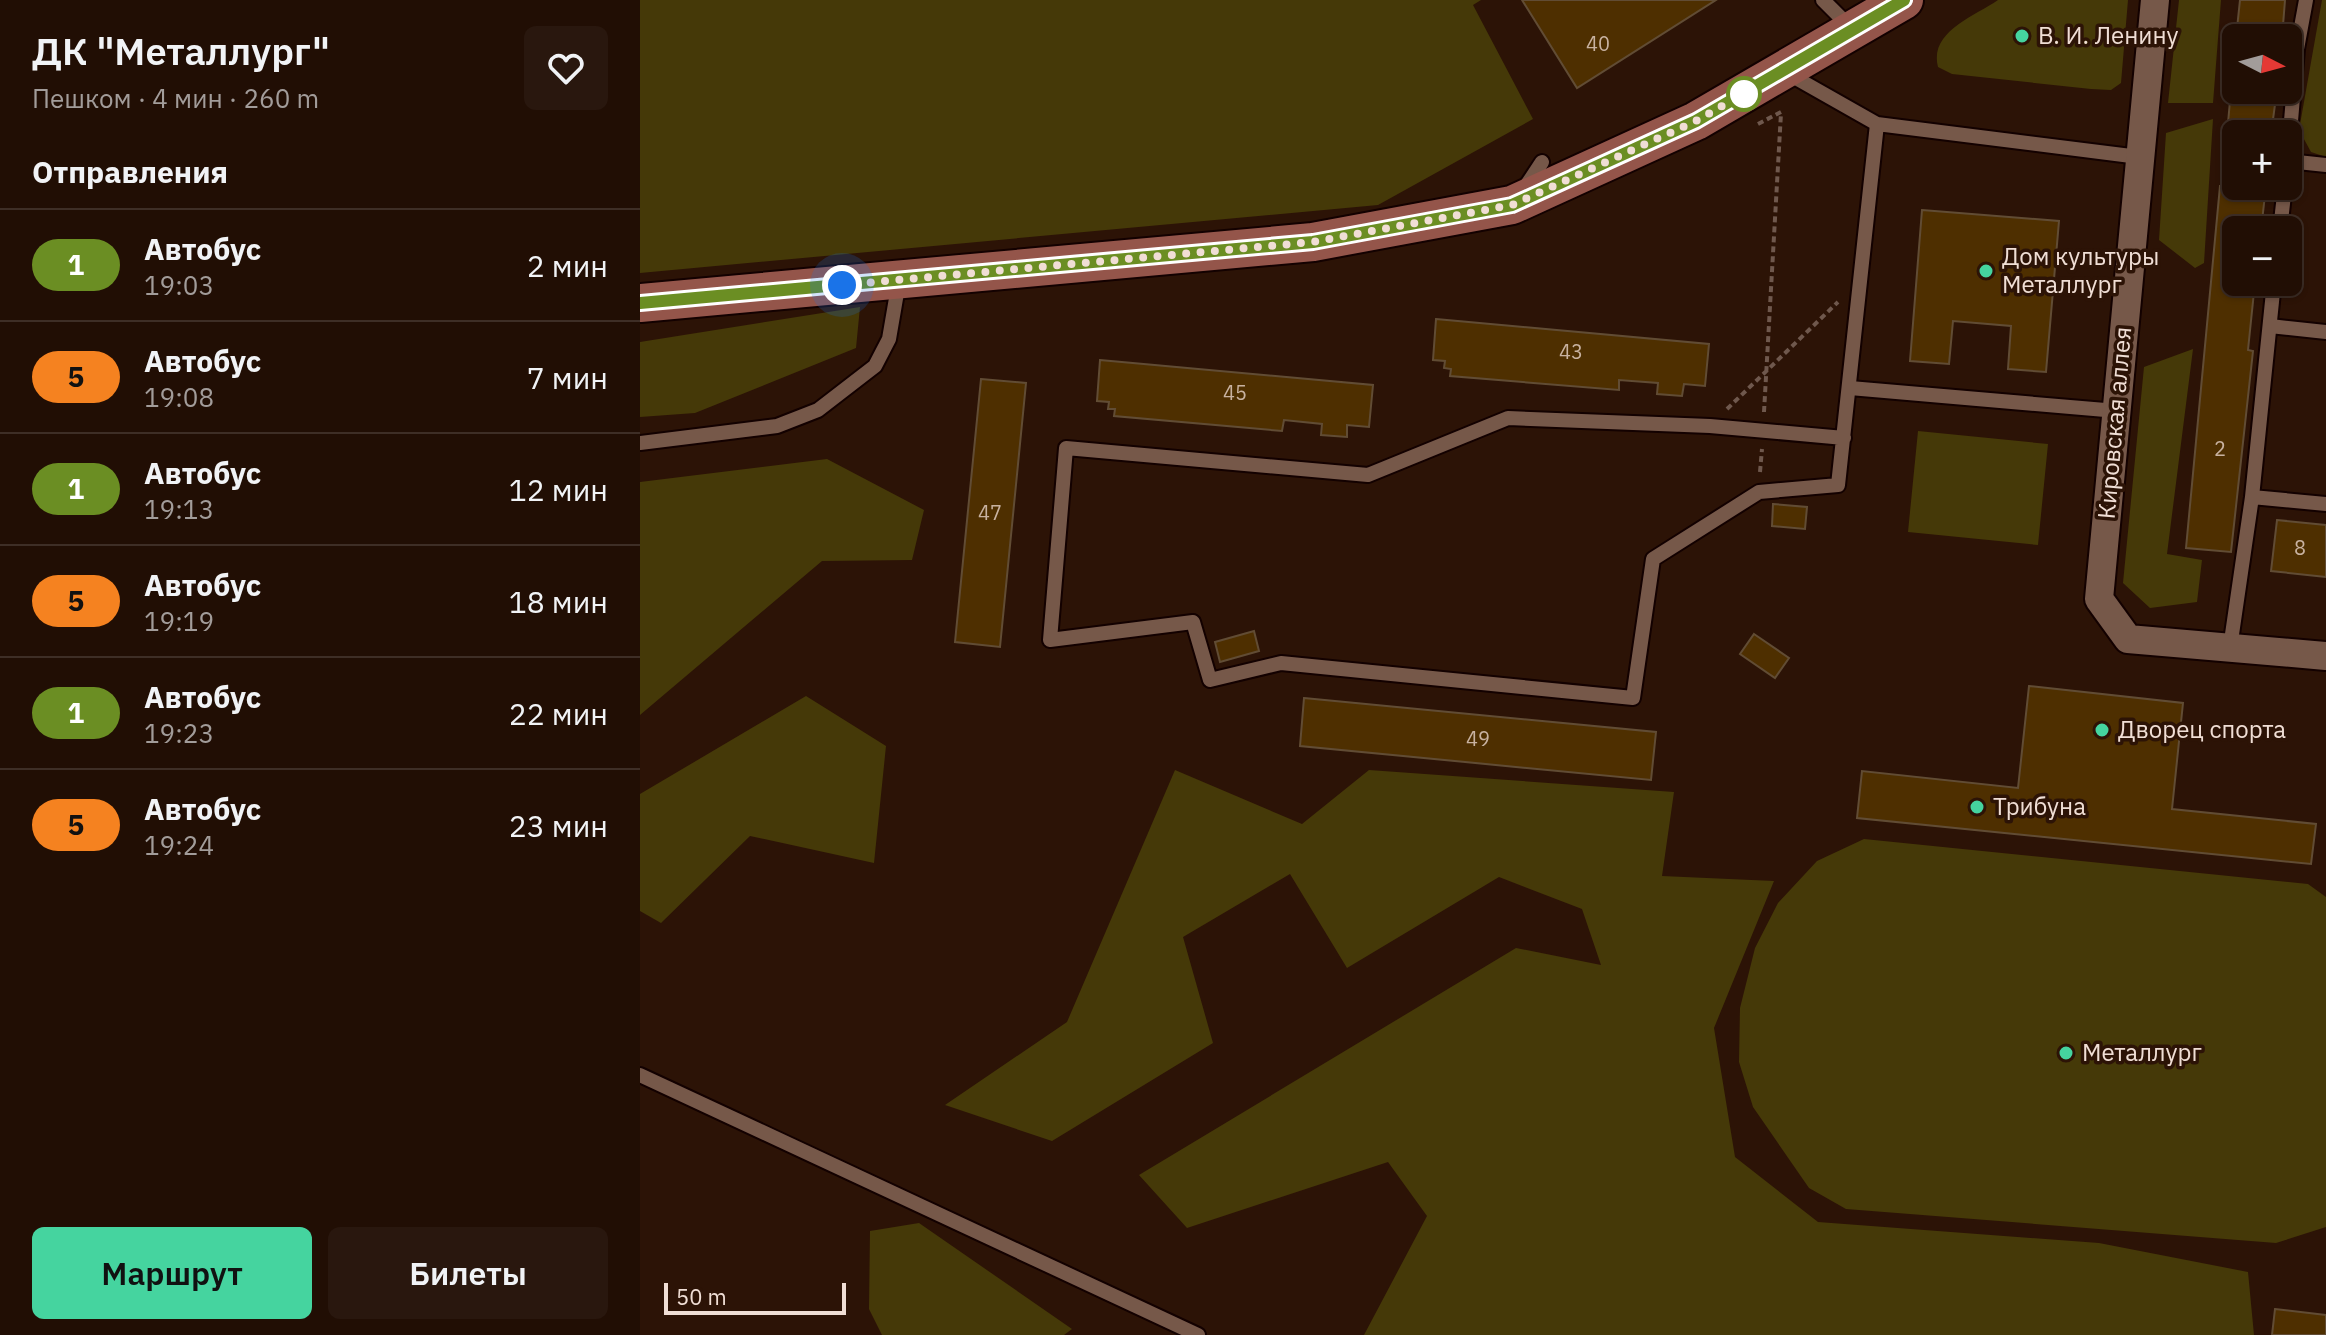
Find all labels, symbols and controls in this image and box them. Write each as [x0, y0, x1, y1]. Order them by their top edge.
place label: В. И. Ленину [2038, 19, 2179, 51]
north arrow [2222, 24, 2302, 104]
map controls [2222, 24, 2302, 296]
text: ДК "Металлург" [32, 26, 330, 75]
button: heart [524, 26, 608, 110]
marker: В. И. Ленину [2013, 27, 2031, 45]
house number: 40 [1586, 30, 1610, 57]
unlabelled marker [1727, 77, 1761, 111]
text: Пешком · 4 мин · 260 m [32, 81, 319, 115]
button: + [2222, 120, 2302, 200]
text: Отправления [32, 152, 228, 191]
button: − [2222, 216, 2302, 296]
text: Автобус [144, 229, 261, 268]
place label: Дом культуры Металлург [2002, 240, 2159, 300]
text: 1 [68, 246, 84, 283]
text: 2 мин [527, 246, 608, 285]
marker: Дом культуры Металлург [1977, 262, 1995, 280]
your location [822, 265, 862, 305]
text: 19:03 [144, 268, 214, 302]
street label: Кировская аллея [2090, 325, 2138, 520]
house number: 43 [1559, 338, 1583, 365]
text: Автобус [144, 341, 261, 380]
text: 5 [68, 358, 84, 395]
text: 7 мин [527, 358, 608, 397]
house number: 45 [1223, 379, 1247, 406]
text: 19:08 [144, 380, 214, 414]
house number: 2 [2214, 435, 2226, 462]
text: Автобус [144, 453, 261, 492]
text: 1 [68, 470, 84, 507]
text: 12 мин [509, 470, 608, 509]
text: 19:13 [144, 492, 214, 526]
house number: 47 [978, 499, 1002, 526]
house number: 8 [2294, 534, 2306, 561]
text: Автобус [144, 565, 261, 604]
text: 5 [68, 582, 84, 619]
text: 18 мин [509, 582, 608, 621]
text: 19:19 [144, 604, 214, 638]
text: Автобус [144, 677, 261, 716]
text: 1 [68, 694, 84, 731]
text: 22 мин [509, 694, 608, 733]
place label: Дворец спорта [2118, 713, 2286, 745]
text: 19:23 [144, 716, 214, 750]
marker: Дворец спорта [2093, 721, 2111, 739]
house number: 49 [1466, 725, 1490, 752]
text: Автобус [144, 789, 261, 828]
place label: Трибуна [1993, 790, 2086, 822]
marker: Трибуна [1968, 798, 1986, 816]
text: 5 [68, 806, 84, 843]
text: 23 мин [509, 806, 608, 845]
text: 19:24 [144, 828, 214, 862]
place label: Металлург [2082, 1036, 2202, 1068]
marker: Металлург [2057, 1044, 2075, 1062]
button: Маршрут [32, 1227, 312, 1319]
button: Билеты [328, 1227, 608, 1319]
scale bar [664, 1279, 846, 1315]
text: 50 m [676, 1282, 727, 1311]

